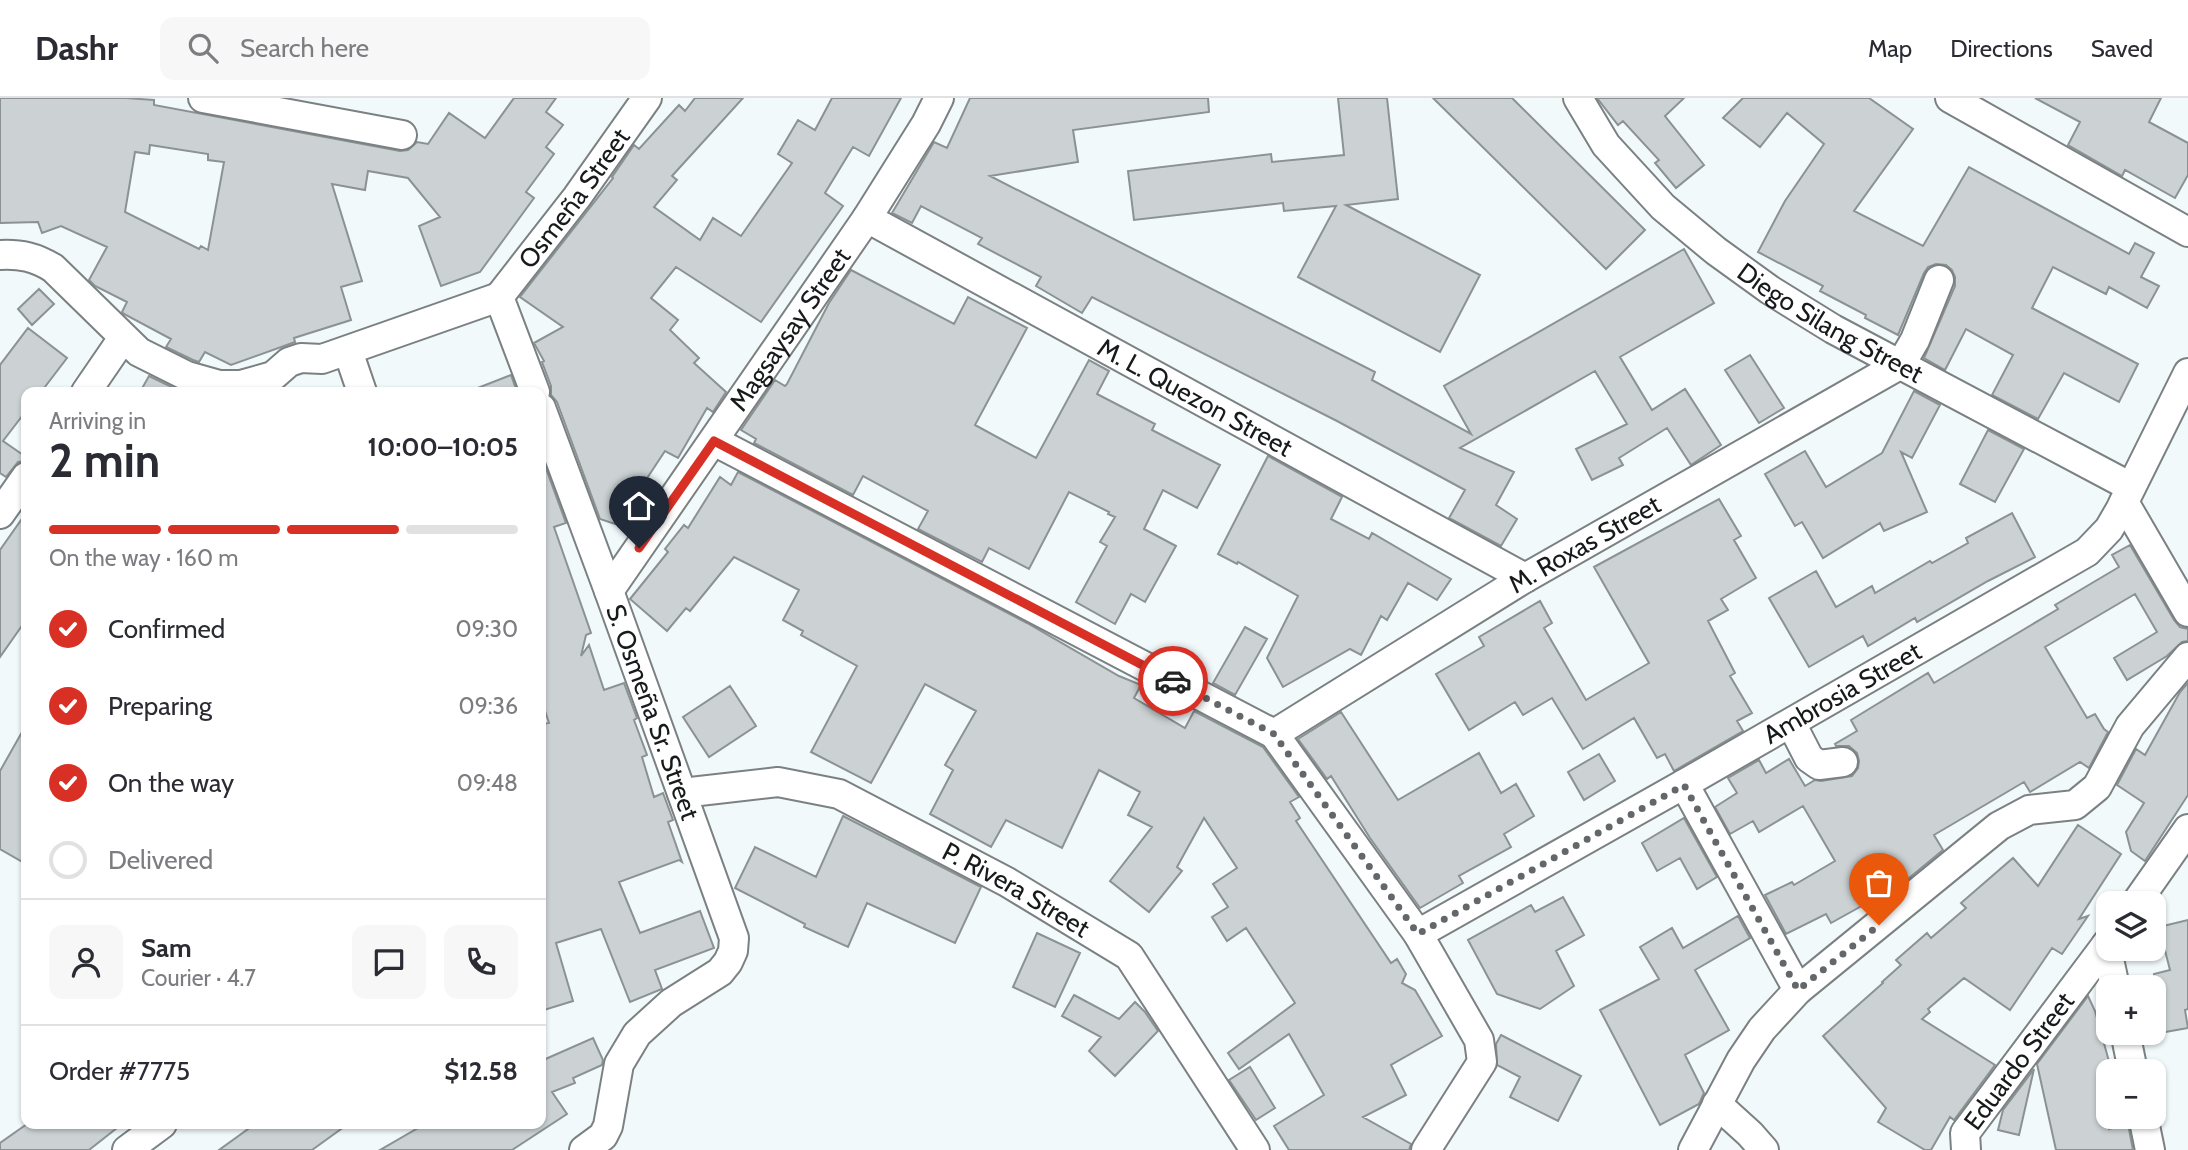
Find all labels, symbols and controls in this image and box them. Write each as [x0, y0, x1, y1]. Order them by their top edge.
search box [160, 17, 650, 80]
text: Dashr [35, 28, 118, 68]
icon: search [184, 29, 222, 67]
text: Search here [240, 32, 369, 64]
text: Map [1868, 34, 1912, 63]
text: Directions [1950, 34, 2053, 63]
text: Saved [2091, 34, 2153, 63]
street label: Osmeña Street [511, 122, 637, 275]
street label: Magsaysay Street [722, 242, 857, 417]
street label: Diego Silang Street [1731, 256, 1929, 390]
street label: M. L. Quezon Street [1092, 331, 1298, 464]
text: Arriving in [49, 407, 146, 435]
text: 10:00–10:05 [367, 431, 518, 463]
text: 2 min [49, 433, 160, 489]
pin [609, 476, 669, 548]
icon: home [620, 487, 658, 525]
street label: M. Roxas Street [1503, 488, 1666, 600]
text: On the way · 160 m [49, 544, 238, 572]
street label: S. Osmeña Sr. Street [599, 600, 706, 824]
icon: check [49, 610, 87, 648]
text: Confirmed [108, 613, 225, 645]
text: 09:30 [456, 615, 518, 643]
street label: Ambrosia Street [1758, 635, 1927, 751]
courier [1138, 646, 1208, 716]
icon: car [1154, 662, 1192, 700]
icon: check [49, 687, 87, 725]
text: Preparing [108, 690, 212, 722]
text: 09:36 [459, 692, 518, 720]
icon: check [49, 764, 87, 802]
text: On the way [108, 767, 234, 799]
text: 09:48 [457, 769, 518, 797]
street label: P. Rivera Street [937, 835, 1096, 944]
text: Delivered [108, 844, 213, 876]
pin [1849, 853, 1909, 925]
icon: bag [1860, 864, 1898, 902]
map controls [2096, 891, 2166, 1129]
button: layers [2096, 891, 2166, 961]
button: person [49, 925, 123, 999]
button: chat [352, 925, 426, 999]
button: phone [444, 925, 518, 999]
text: Sam [141, 932, 192, 964]
text: Courier · 4.7 [141, 964, 256, 992]
button: + [2096, 975, 2166, 1045]
street label: Eduardo Street [1957, 986, 2081, 1136]
text: Order #7775 [49, 1055, 190, 1087]
text: $12.58 [444, 1055, 518, 1087]
button: − [2096, 1059, 2166, 1129]

